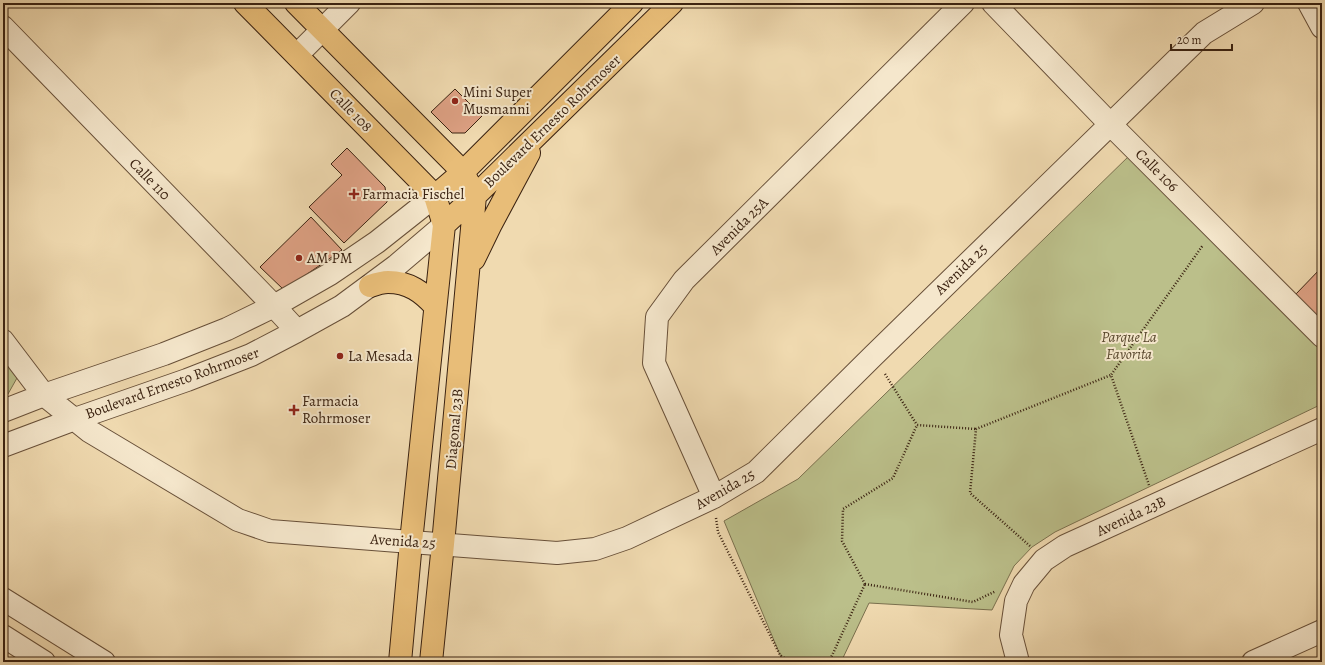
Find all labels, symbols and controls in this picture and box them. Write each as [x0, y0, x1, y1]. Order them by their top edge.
scale bar [1171, 26, 1232, 52]
text: 20 m [1177, 32, 1201, 48]
street label: Boulevard Ernesto Rohrmoser [479, 50, 625, 192]
place label: Mini Super Musmanni [463, 82, 532, 119]
street label: Calle 108 [325, 84, 377, 136]
marker: Mini Super Musmanni [450, 96, 460, 106]
street label: Calle 106 [1131, 144, 1183, 196]
street label: Calle 110 [125, 153, 175, 205]
place label: Farmacia Fischel [362, 184, 465, 204]
marker: Farmacia Fischel [349, 189, 359, 199]
street label: Avenida 25A [705, 192, 773, 260]
street label: Avenida 25 [930, 239, 992, 300]
place label: AM PM [306, 248, 352, 268]
marker: AM PM [294, 253, 304, 263]
park label: Parque La Favorita [1101, 327, 1157, 364]
street label: Boulevard Ernesto Rohrmoser [82, 342, 262, 424]
place label: La Mesada [348, 346, 413, 366]
marker: La Mesada [335, 351, 345, 361]
street label: Diagonal 23B [441, 388, 467, 470]
place label: Farmacia Rohrmoser [302, 391, 371, 428]
marker: Farmacia Rohrmoser [289, 405, 299, 415]
street label: Avenida 25 [691, 464, 758, 515]
street label: Avenida 23B [1092, 491, 1169, 541]
street label: Avenida 25 [369, 529, 436, 553]

